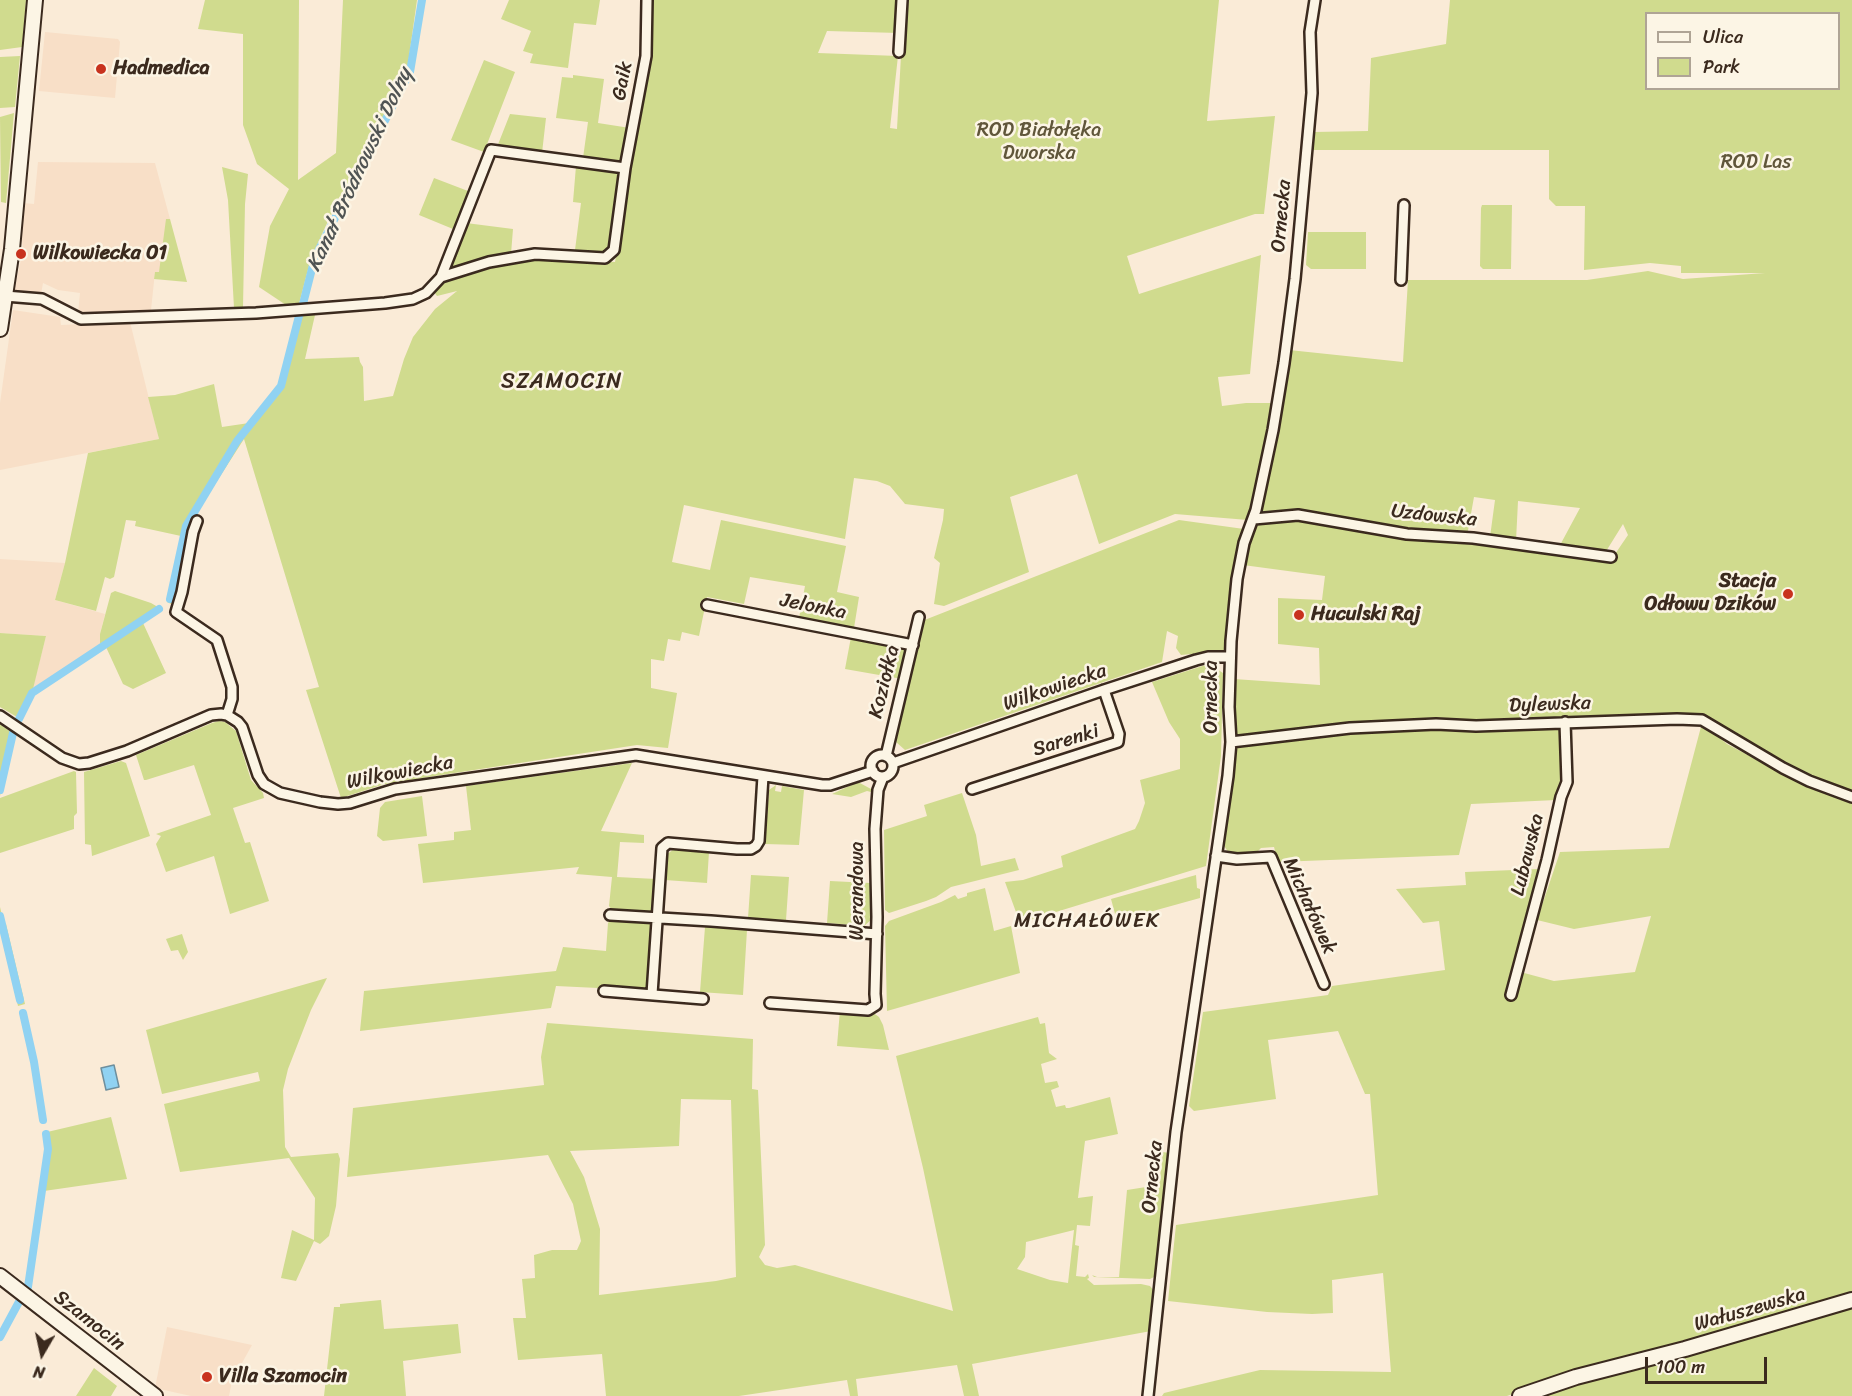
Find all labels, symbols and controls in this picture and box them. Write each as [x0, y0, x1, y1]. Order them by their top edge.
legend [1645, 12, 1840, 90]
text: Ulica [1703, 21, 1743, 53]
text: Park [1703, 51, 1740, 83]
place label: Hadmedica [113, 57, 209, 81]
street label: Gaik [608, 60, 638, 102]
marker: Hadmedica [94, 62, 108, 76]
water label: Kanał Bródnowski Dolny [302, 65, 418, 275]
park label: ROD Białołęka Dworska [977, 119, 1101, 166]
park label: ROD Las [1721, 151, 1791, 175]
street label: Ornecka [1267, 179, 1297, 253]
place label: Wilkowiecka 01 [33, 242, 167, 266]
marker: Wilkowiecka 01 [14, 247, 28, 261]
district label: SZAMOCIN [502, 369, 622, 395]
street label: Uzdowska [1390, 500, 1478, 532]
place label: Stacja Odłowu Dzików [1644, 570, 1776, 617]
marker: Stacja Odłowu Dzików [1781, 587, 1795, 601]
street label: Jelonka [778, 589, 848, 625]
place label: Huculski Raj [1311, 603, 1420, 627]
marker: Huculski Raj [1292, 608, 1306, 622]
street label: Koziołka [864, 643, 906, 721]
street label: Wilkowiecka [1000, 659, 1110, 717]
street label: Ornecka [1200, 661, 1224, 733]
street label: Dylewska [1509, 692, 1591, 718]
street label: Sarenki [1030, 720, 1102, 762]
street label: Wilkowiecka [345, 751, 455, 795]
street label: Lubawska [1506, 812, 1550, 898]
street label: Werandowa [846, 841, 870, 941]
street label: Michałówek [1277, 854, 1341, 958]
district label: MICHAŁÓWEK [1014, 909, 1160, 935]
street label: Ornecka [1137, 1140, 1169, 1214]
street label: Wałuszewska [1692, 1283, 1808, 1337]
street label: Szamocin [49, 1286, 129, 1356]
north arrow [12, 1324, 72, 1384]
scale bar [1648, 1345, 1770, 1383]
text: 100 m [1656, 1351, 1705, 1383]
text: N [31, 1357, 47, 1387]
place label: Villa Szamocin [219, 1365, 347, 1389]
marker: Villa Szamocin [200, 1370, 214, 1384]

